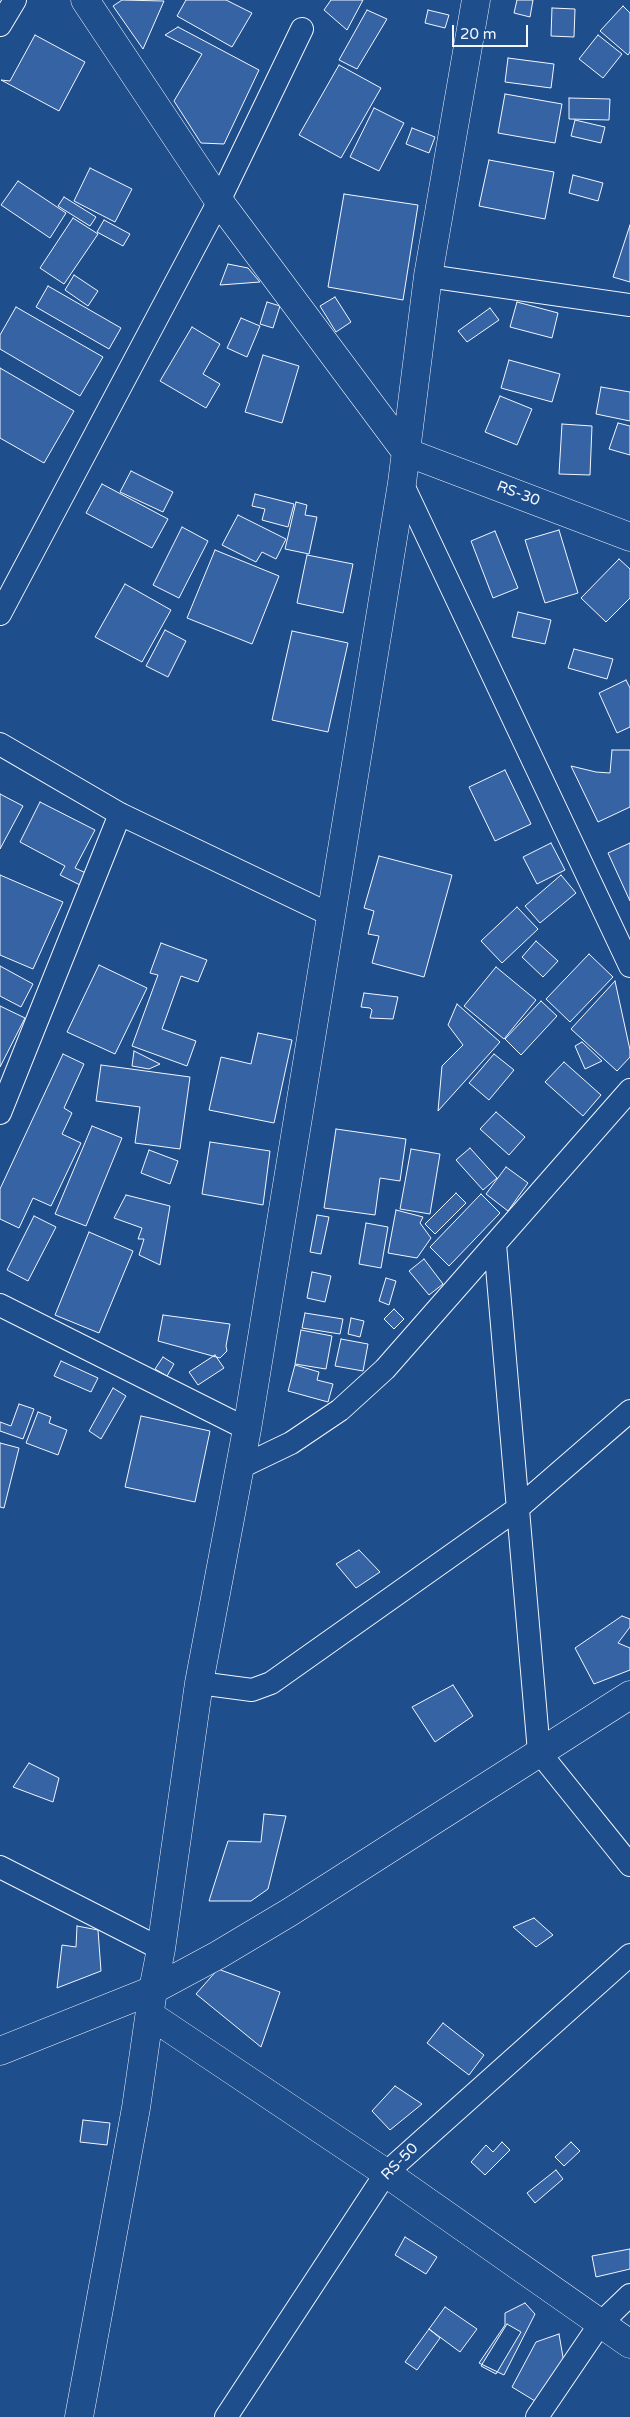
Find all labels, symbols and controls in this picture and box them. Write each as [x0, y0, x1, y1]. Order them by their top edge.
scale bar [455, 15, 531, 47]
text: 20 m [460, 25, 497, 43]
street label: RS-30 [494, 478, 542, 510]
street label: RS-50 [378, 2140, 422, 2184]

